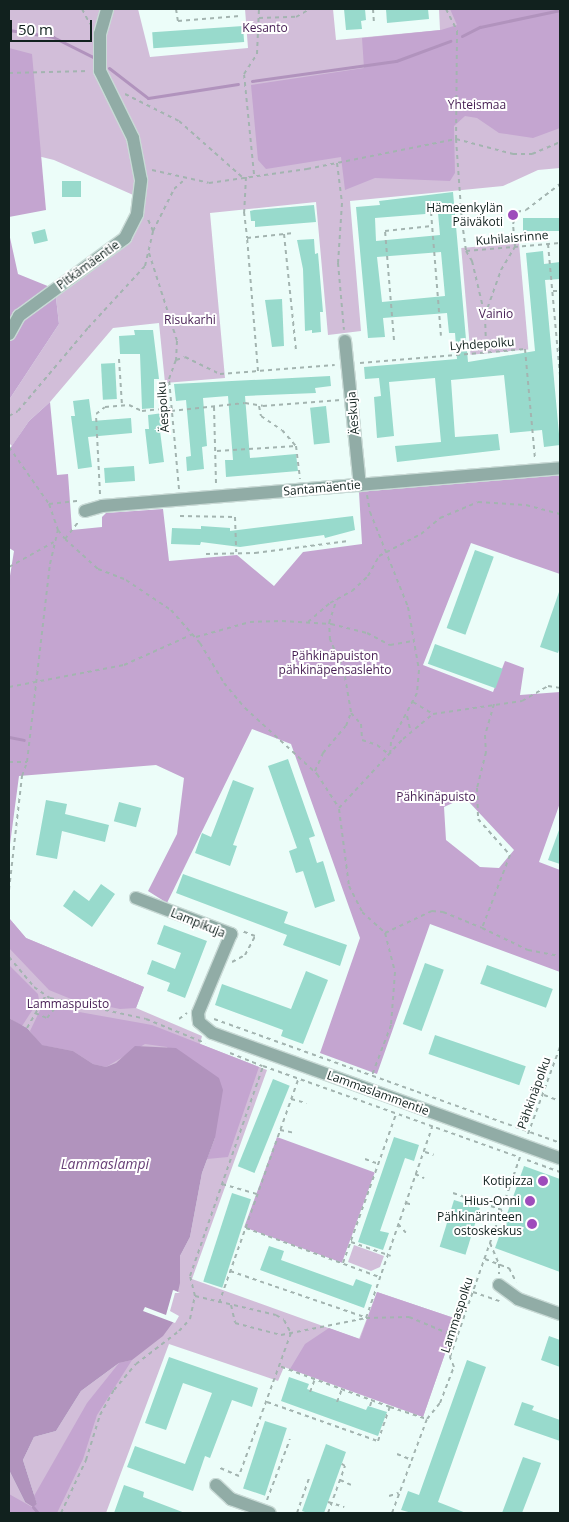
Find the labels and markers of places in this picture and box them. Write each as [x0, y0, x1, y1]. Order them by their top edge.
place label: Hämeenkylän Päiväkoti [426, 201, 503, 229]
marker: Hämeenkylän Päiväkoti [507, 209, 519, 221]
place label: Kotipizza [483, 1174, 533, 1188]
marker: Kotipizza [537, 1175, 549, 1187]
place label: Hius-Onni [464, 1194, 520, 1208]
marker: Hius-Onni [524, 1195, 536, 1207]
place label: Pähkinärinteen ostoskeskus [437, 1210, 522, 1238]
marker: Pähkinärinteen ostoskeskus [526, 1218, 538, 1230]

